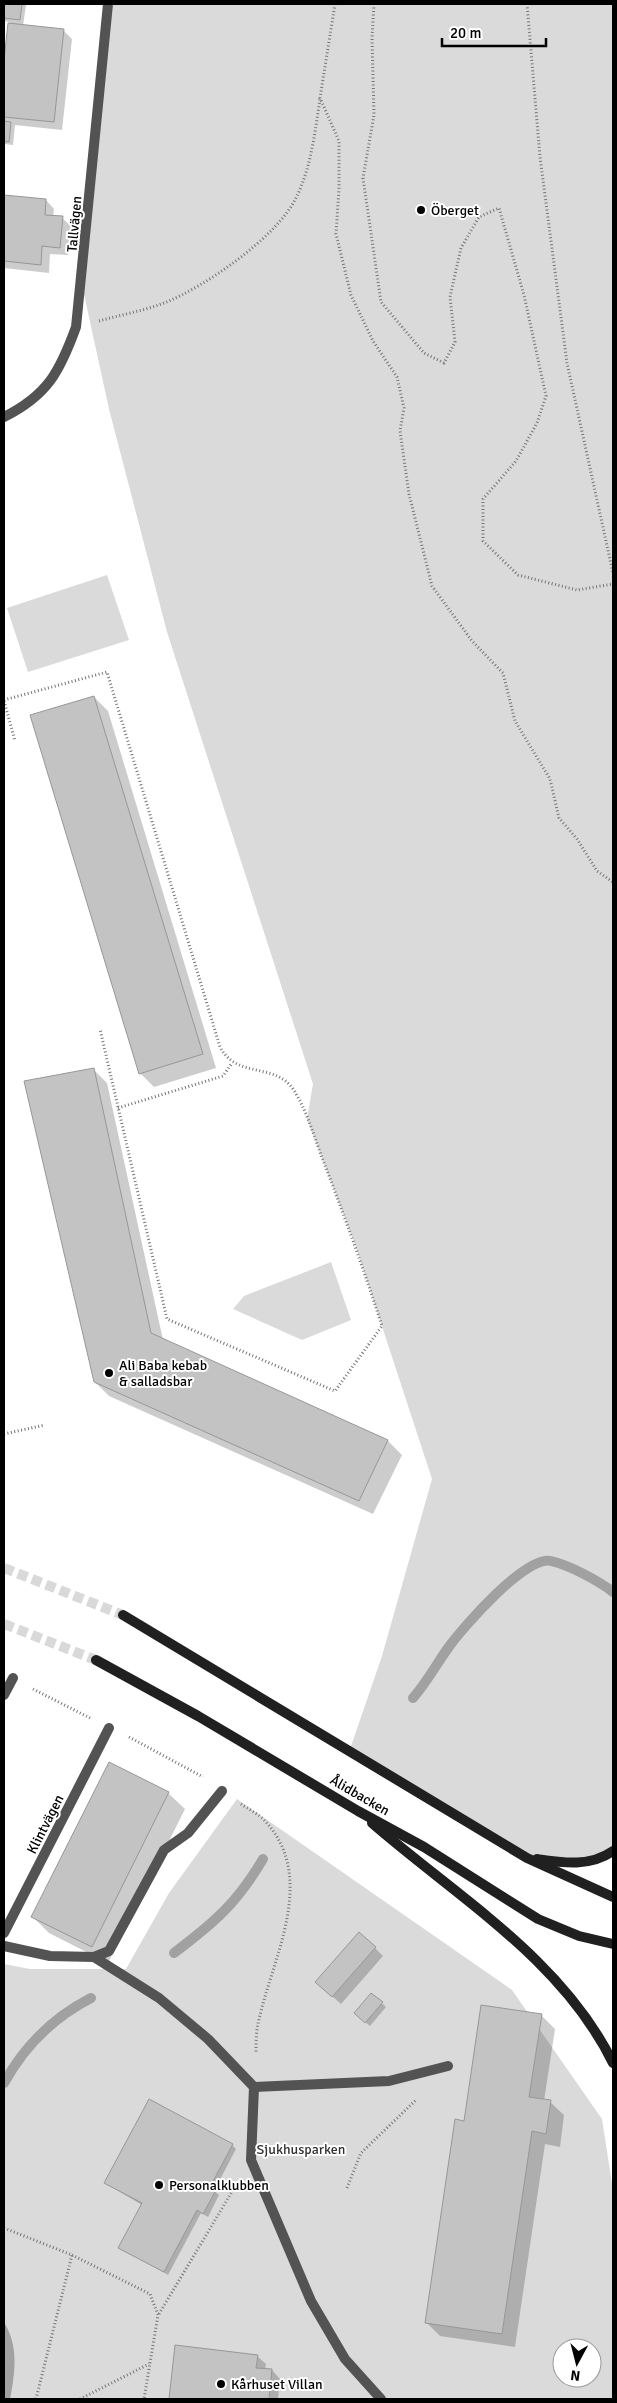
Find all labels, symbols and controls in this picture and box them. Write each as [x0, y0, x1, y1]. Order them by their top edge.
scale bar [442, 15, 546, 47]
text: 20 m [450, 24, 481, 42]
street label: Tallvägen [64, 195, 85, 253]
place label: Öberget [431, 202, 479, 219]
marker: Öberget [415, 204, 427, 216]
place label: Ali Baba kebab & salladsbar [119, 1357, 207, 1390]
marker: Ali Baba kebab & salladsbar [103, 1367, 115, 1379]
street label: Ålidbacken [327, 1772, 393, 1819]
street label: Klintvägen [23, 1792, 68, 1857]
park label: Sjukhusparken [257, 2141, 345, 2158]
place label: Personalklubben [169, 2177, 269, 2194]
marker: Personalklubben [153, 2179, 165, 2191]
north arrow [552, 2338, 602, 2388]
text: N [570, 2366, 581, 2384]
place label: Kårhuset Villan [231, 2376, 323, 2393]
marker: Kårhuset Villan [215, 2378, 227, 2390]

